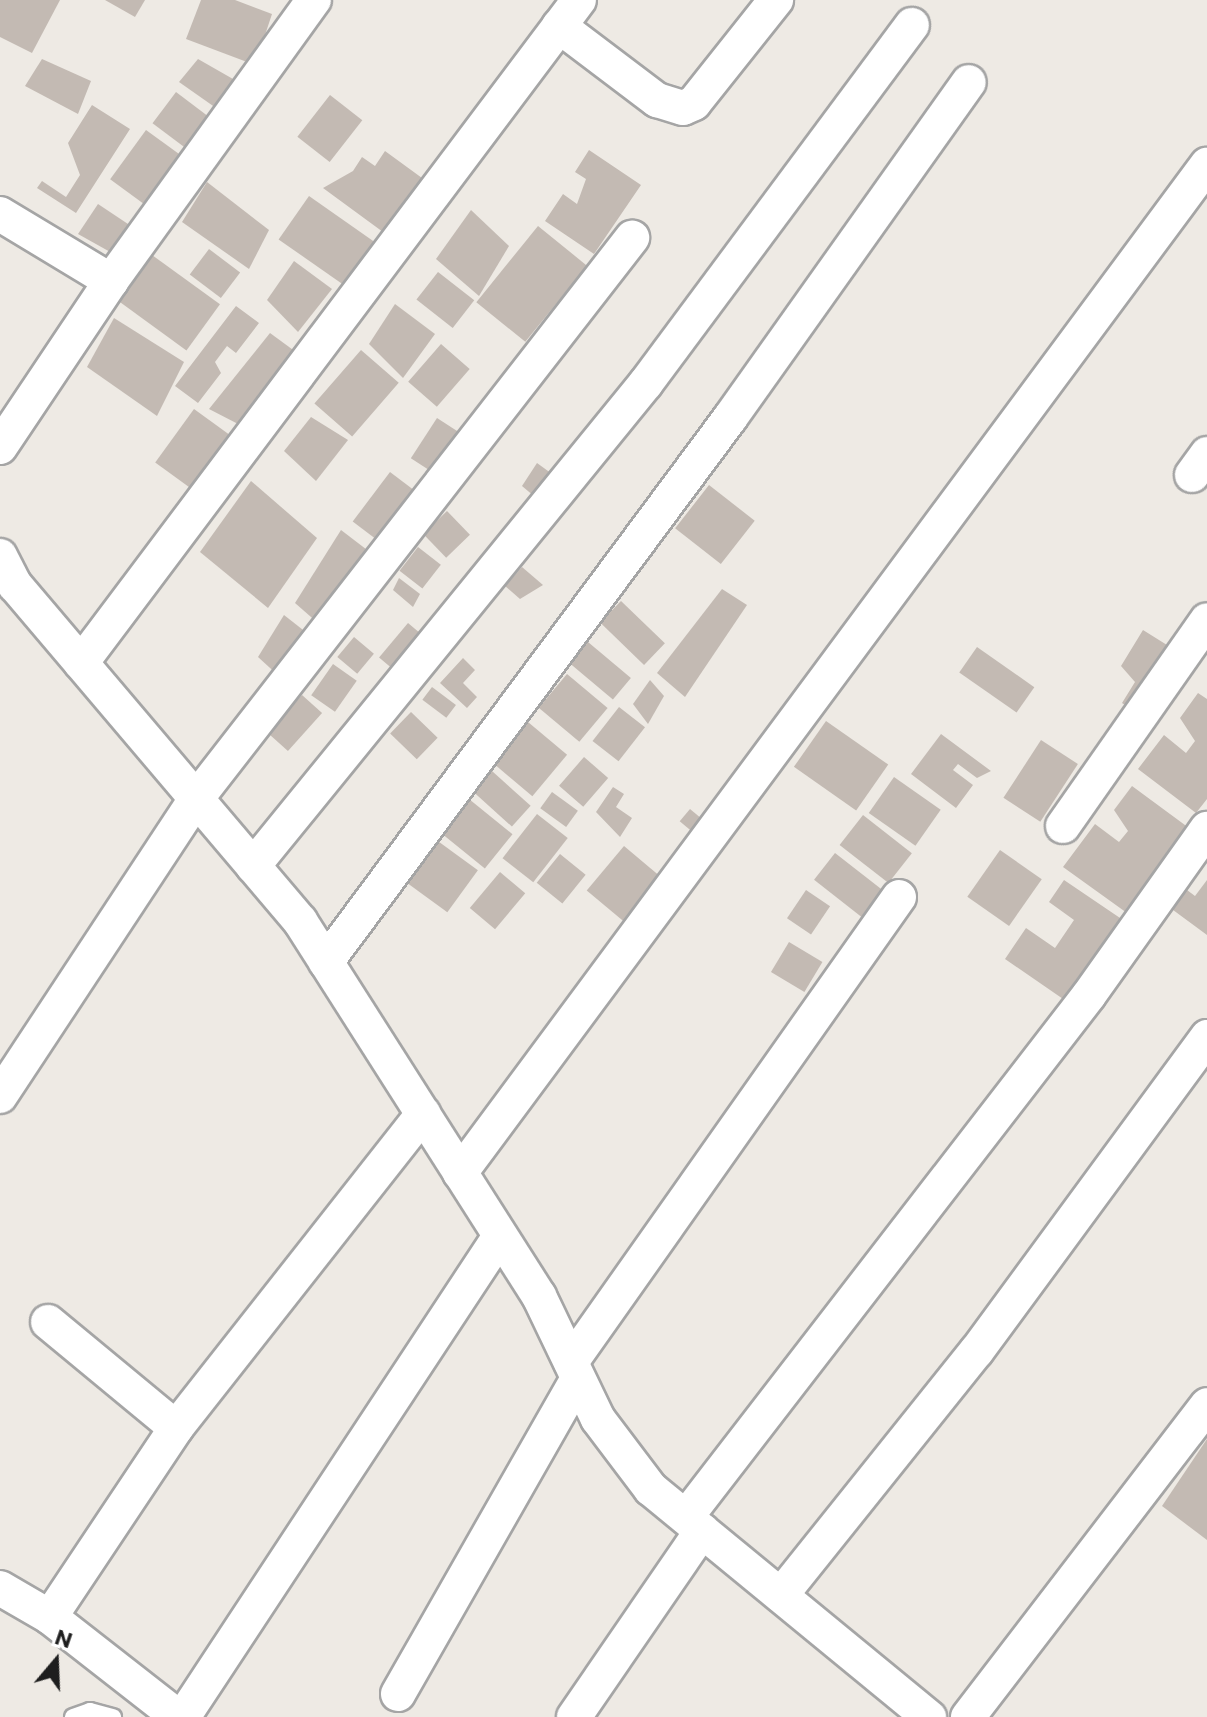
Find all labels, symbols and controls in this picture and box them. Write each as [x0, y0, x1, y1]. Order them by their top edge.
north arrow [16, 1621, 96, 1701]
text: N [52, 1622, 76, 1653]

